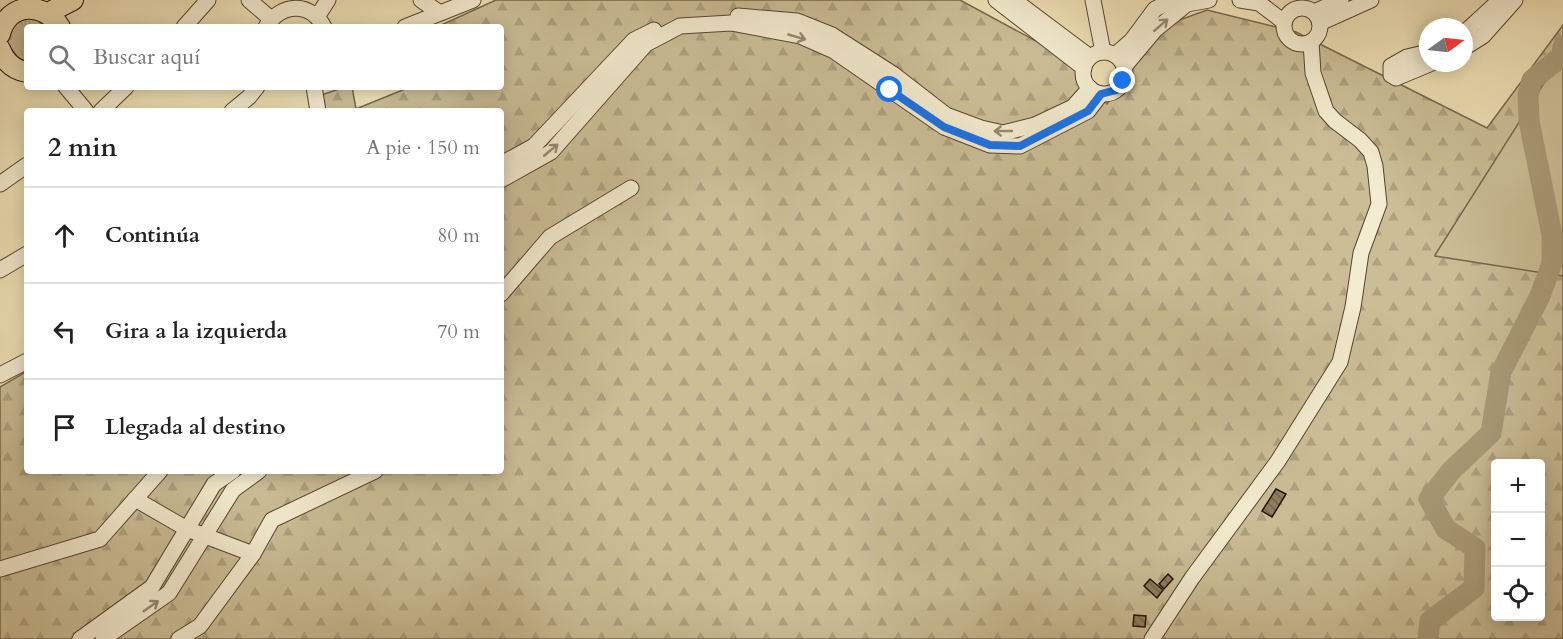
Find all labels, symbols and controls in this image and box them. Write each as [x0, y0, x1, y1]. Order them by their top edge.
north arrow [1419, 18, 1473, 72]
one-way arrow [1153, 19, 1169, 32]
search box [24, 24, 504, 90]
one-way arrow [788, 32, 807, 43]
icon: search [45, 41, 78, 74]
text: Buscar aquí [93, 42, 200, 72]
route end [1109, 67, 1135, 93]
route start [876, 76, 902, 102]
one-way arrow [993, 125, 1013, 137]
text: 2 min [48, 130, 117, 165]
text: A pie · 150 m [366, 134, 480, 161]
one-way arrow [543, 143, 558, 157]
icon: ahead [48, 219, 81, 252]
text: Continúa [105, 220, 200, 250]
text: 80 m [437, 222, 480, 249]
icon: left [48, 315, 81, 348]
text: Gira a la izquierda [105, 316, 288, 346]
text: 70 m [437, 318, 480, 345]
icon: arrive [48, 411, 81, 444]
text: Llegada al destino [105, 412, 286, 442]
map controls [1491, 459, 1545, 621]
button: + [1491, 459, 1545, 513]
button: − [1491, 513, 1545, 567]
button: locate [1491, 567, 1545, 621]
one-way arrow [142, 600, 158, 612]

